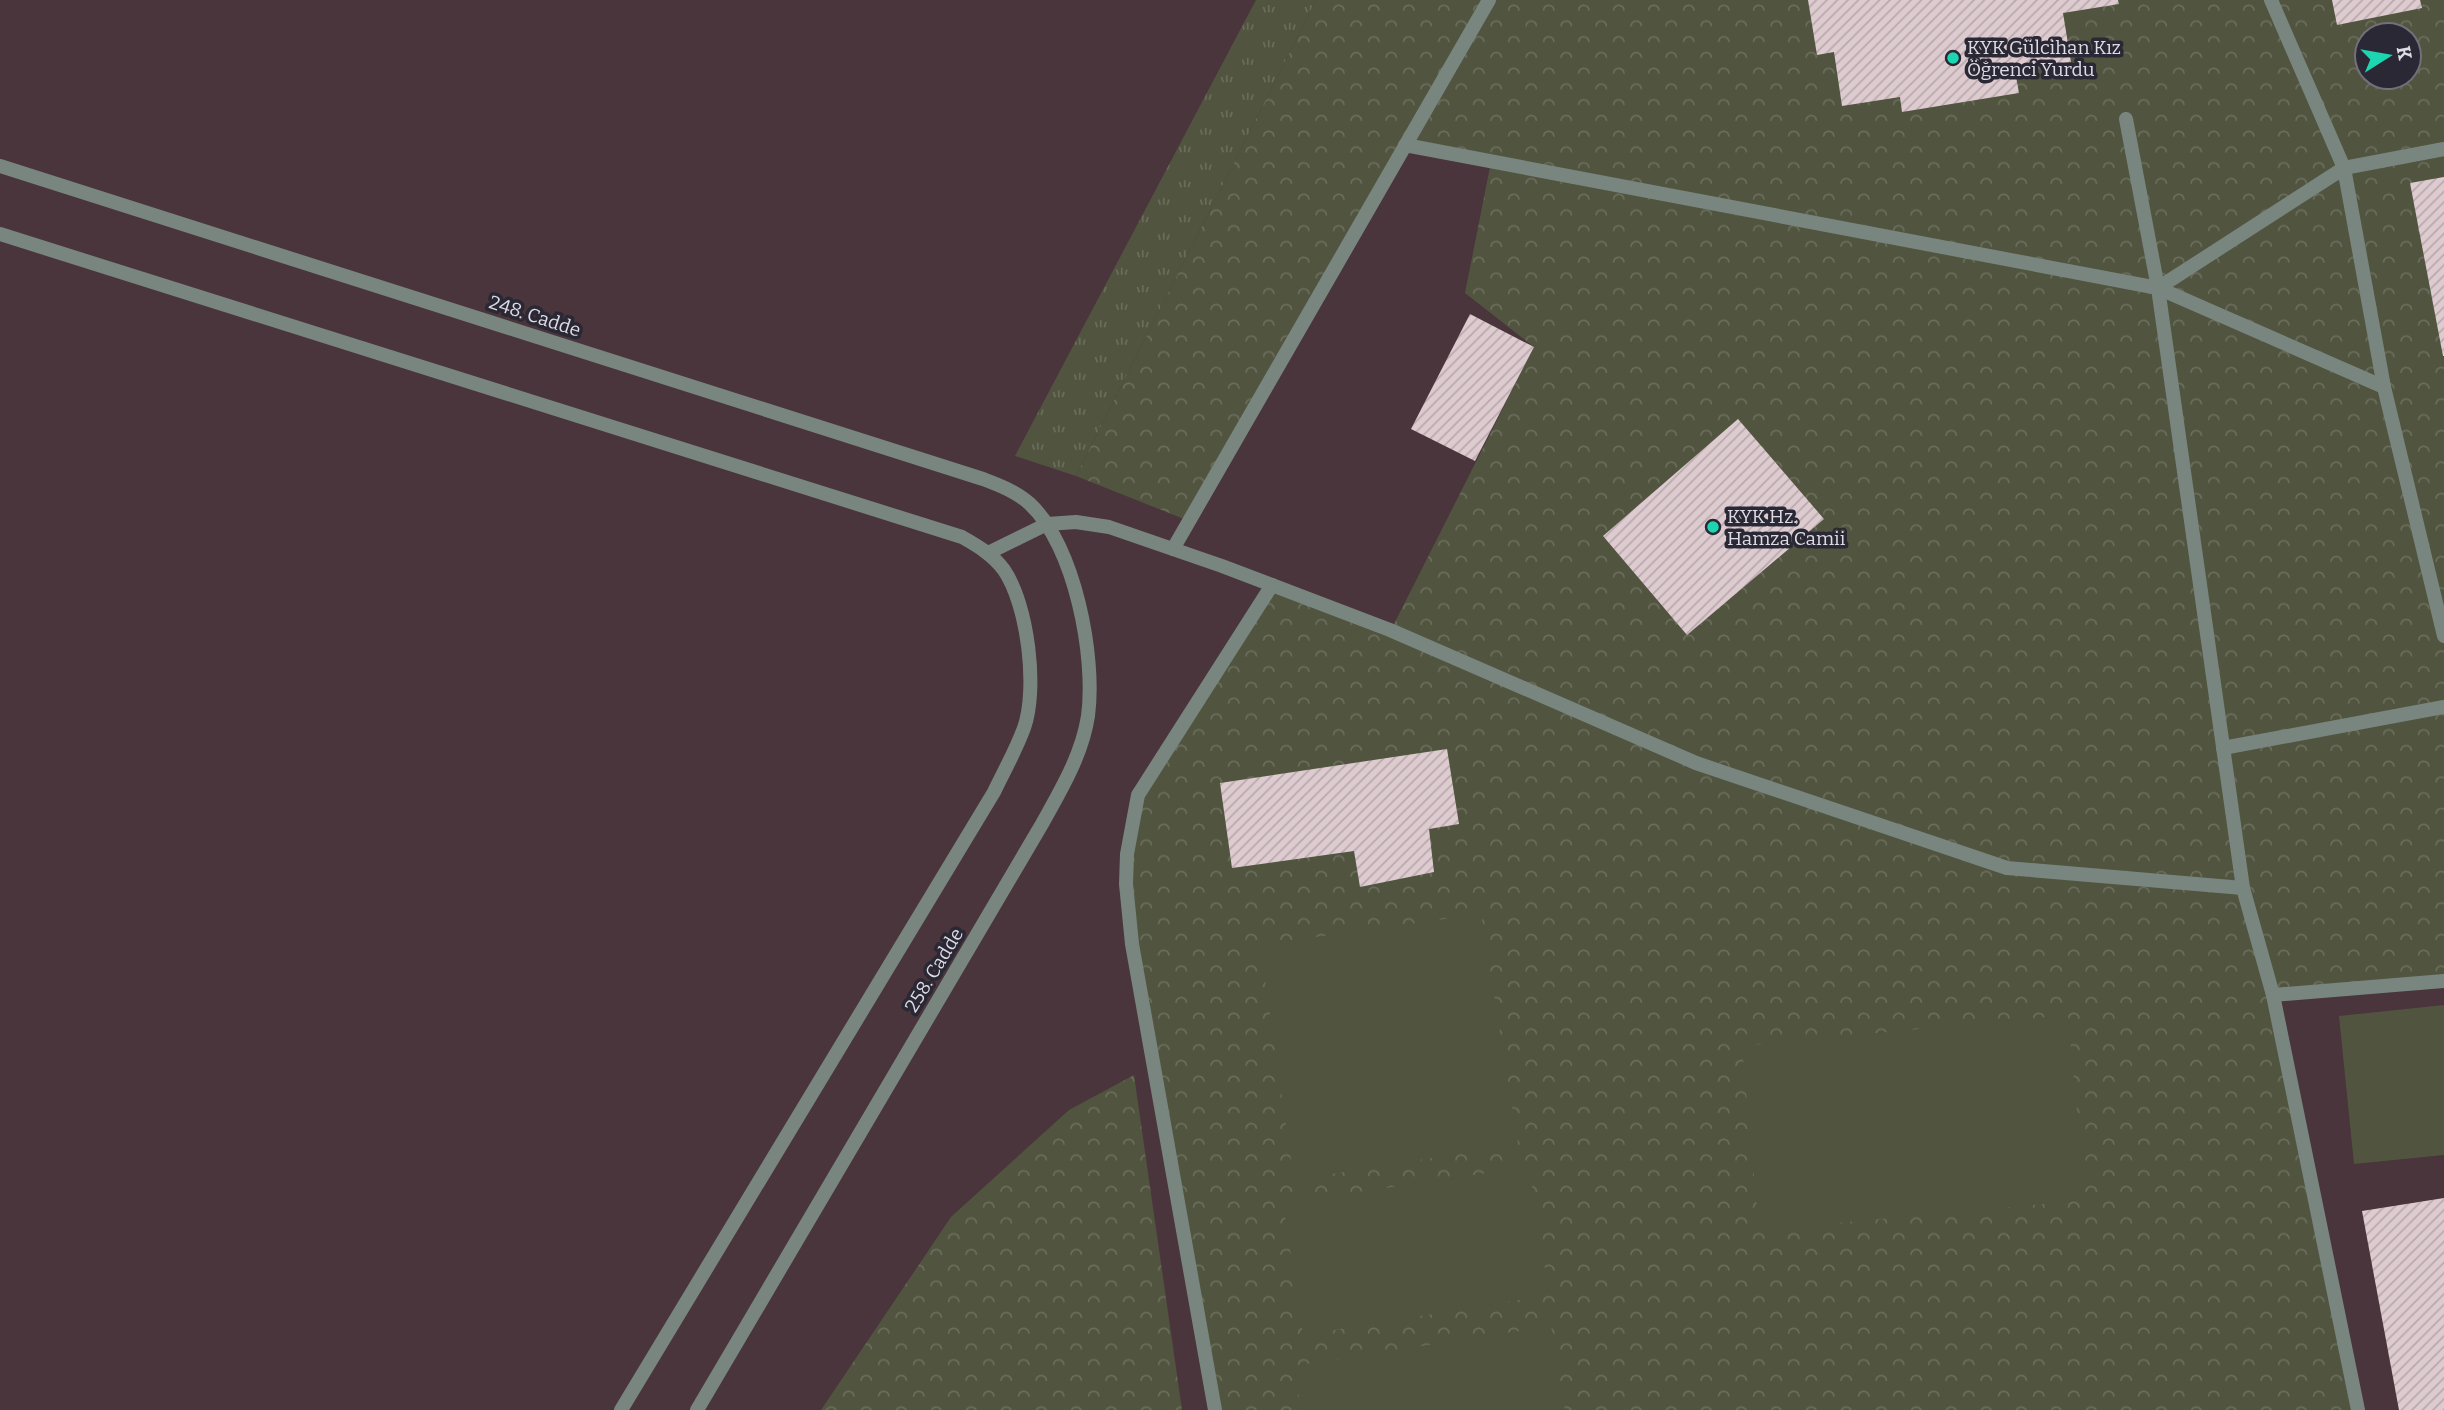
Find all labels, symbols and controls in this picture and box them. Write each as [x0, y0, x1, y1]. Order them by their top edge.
north arrow [2353, 21, 2423, 91]
place label: KYK Gülcihan Kız Öğrenci Yurdu [1967, 36, 2121, 81]
text: K [2392, 44, 2417, 62]
marker: KYK Gülcihan Kız Öğrenci Yurdu [1945, 50, 1961, 66]
street label: 248. Cadde [486, 290, 584, 342]
place label: KYK Hz. Hamza Camii [1727, 505, 1846, 550]
marker: KYK Hz. Hamza Camii [1705, 519, 1721, 535]
street label: 258. Cadde [900, 924, 968, 1016]

